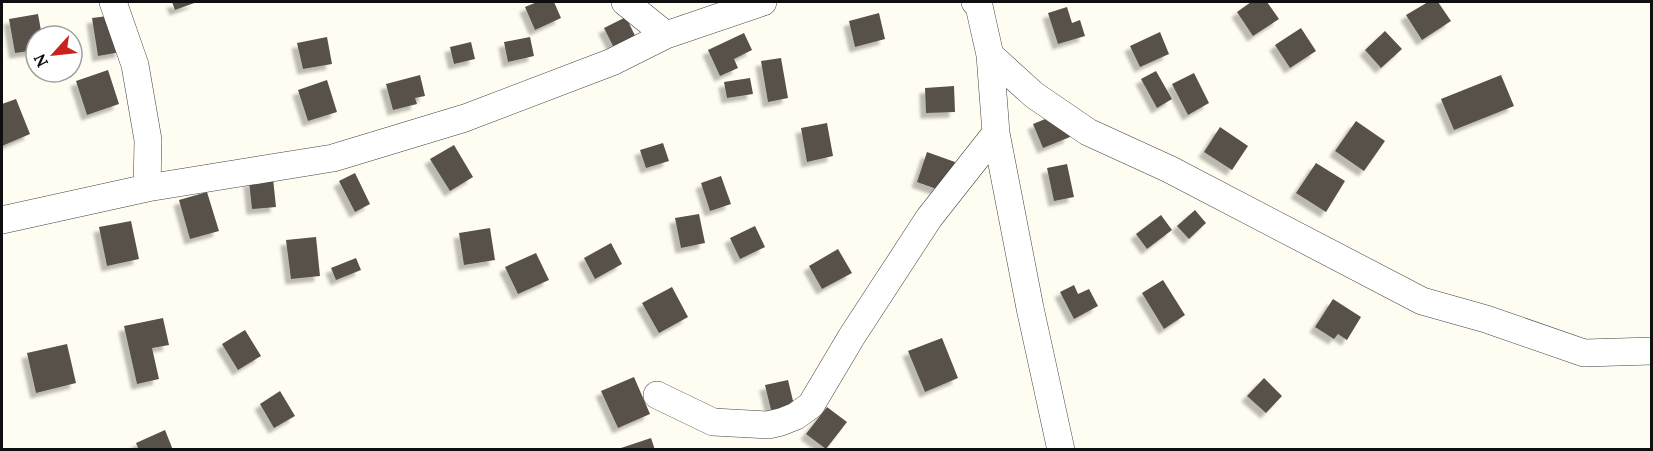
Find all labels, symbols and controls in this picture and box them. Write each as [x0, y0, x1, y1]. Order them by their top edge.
north arrow [24, 24, 84, 84]
text: N [29, 51, 52, 71]

